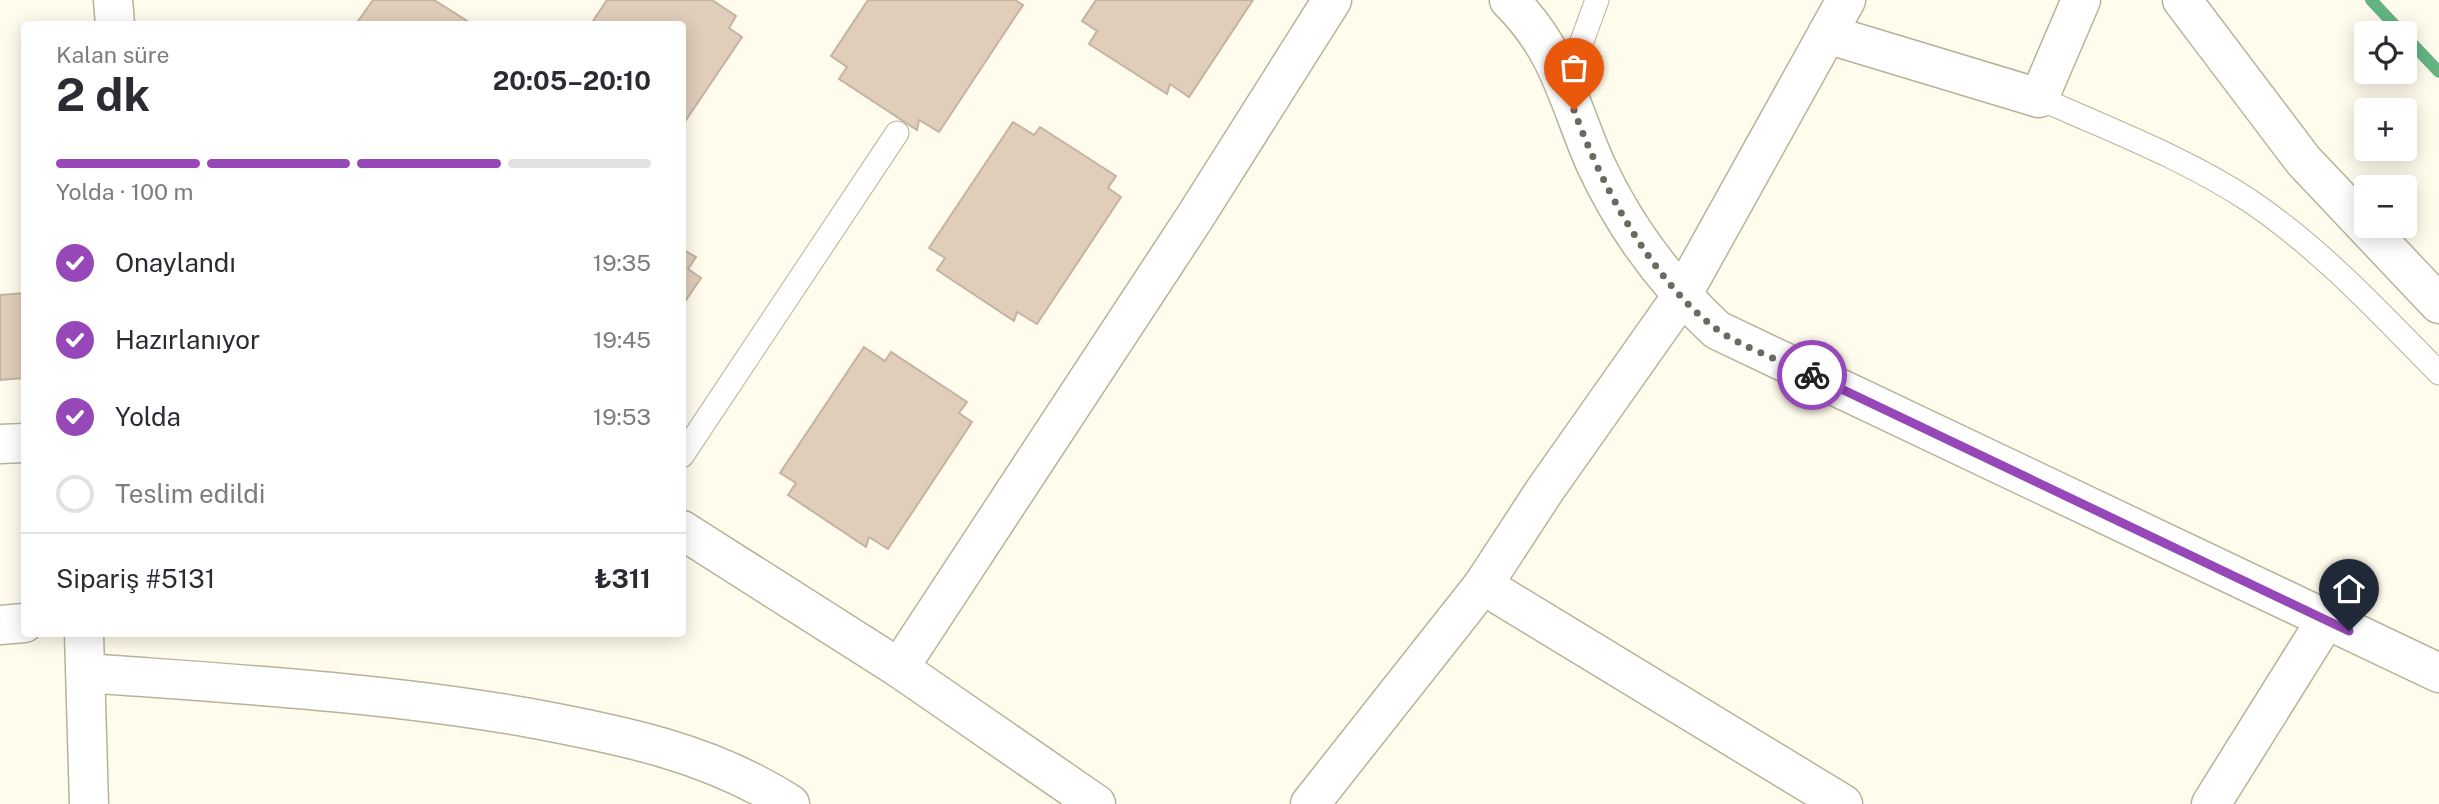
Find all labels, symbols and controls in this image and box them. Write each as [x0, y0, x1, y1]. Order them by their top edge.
map controls [2354, 21, 2417, 238]
button: locate [2354, 21, 2417, 84]
pin [1544, 38, 1604, 110]
text: Kalan süre [56, 41, 170, 68]
icon: bag [1555, 49, 1593, 87]
text: 20:05–20:10 [493, 65, 651, 96]
text: 2 dk [56, 67, 150, 121]
button: + [2354, 98, 2417, 161]
button: − [2354, 175, 2417, 238]
text: Yolda · 100 m [56, 178, 194, 205]
icon: check [56, 244, 94, 282]
text: Onaylandı [115, 247, 236, 278]
text: 19:35 [593, 249, 651, 276]
icon: check [56, 321, 94, 359]
text: Hazırlanıyor [115, 324, 260, 355]
text: 19:45 [593, 326, 651, 353]
courier [1777, 340, 1847, 410]
icon: bike [1793, 356, 1831, 394]
icon: check [56, 398, 94, 436]
text: Yolda [115, 401, 181, 432]
text: 19:53 [593, 403, 651, 430]
text: Teslim edildi [115, 478, 265, 509]
pin [2319, 559, 2379, 631]
text: Sipariş #5131 [56, 563, 215, 594]
text: ₺311 [594, 563, 651, 594]
icon: home [2330, 570, 2368, 608]

